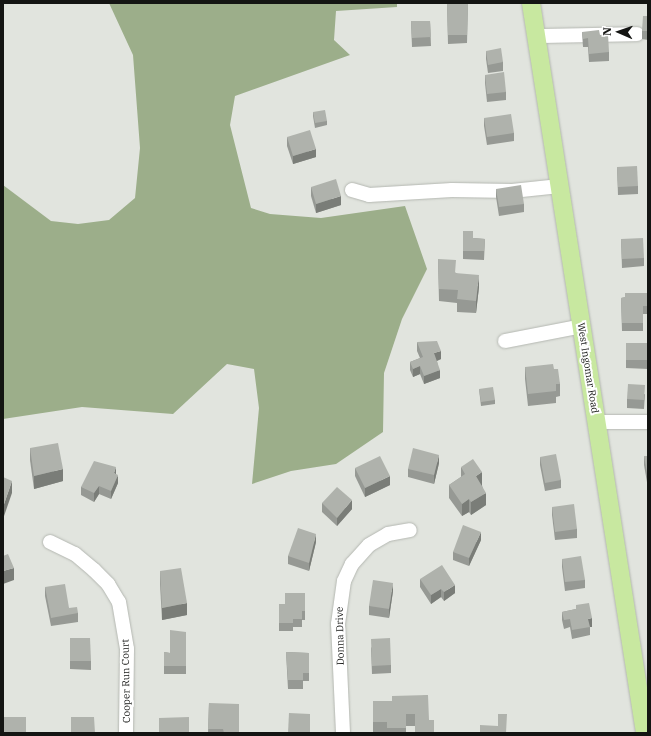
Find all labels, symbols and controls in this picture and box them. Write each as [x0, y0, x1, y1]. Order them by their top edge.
north arrow [599, 12, 639, 52]
text: N [600, 27, 614, 36]
street label: West Ingomar Road [575, 322, 601, 414]
street label: Donna Drive [333, 607, 347, 665]
street label: Cooper Run Court [119, 639, 133, 723]

